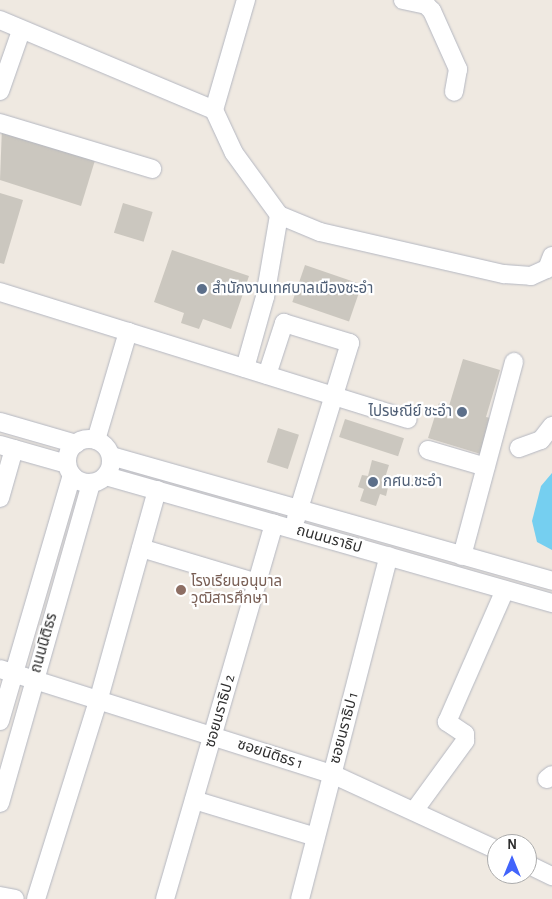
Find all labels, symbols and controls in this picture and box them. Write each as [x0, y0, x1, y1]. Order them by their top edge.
place label: สํานักงานเทศบาลเมืองชะอำ [212, 280, 373, 298]
marker: สํานักงานเทศบาลเมืองชะอำ [196, 283, 208, 295]
place label: ไปรษณีย์ ชะอำ [369, 403, 452, 421]
marker: ไปรษณีย์ ชะอำ [456, 406, 468, 418]
place label: กศน.ชะอำ [383, 473, 442, 491]
marker: กศน.ชะอำ [367, 476, 379, 488]
street label: ถนนนราธิป [294, 521, 364, 557]
place label: โรงเรียนอนุบาล วุฒิสารศึกษา [191, 572, 282, 607]
marker: โรงเรียนอนุบาล วุฒิสารศึกษา [175, 584, 187, 596]
street label: ถนนนิติธร [27, 611, 61, 675]
street label: ซอยนราธิป 2 [201, 672, 239, 750]
street label: ซอยนราธิป 1 [326, 690, 362, 766]
street label: ซอยนิติธร 1 [235, 735, 305, 773]
north arrow [487, 834, 537, 884]
text: N [507, 838, 517, 852]

